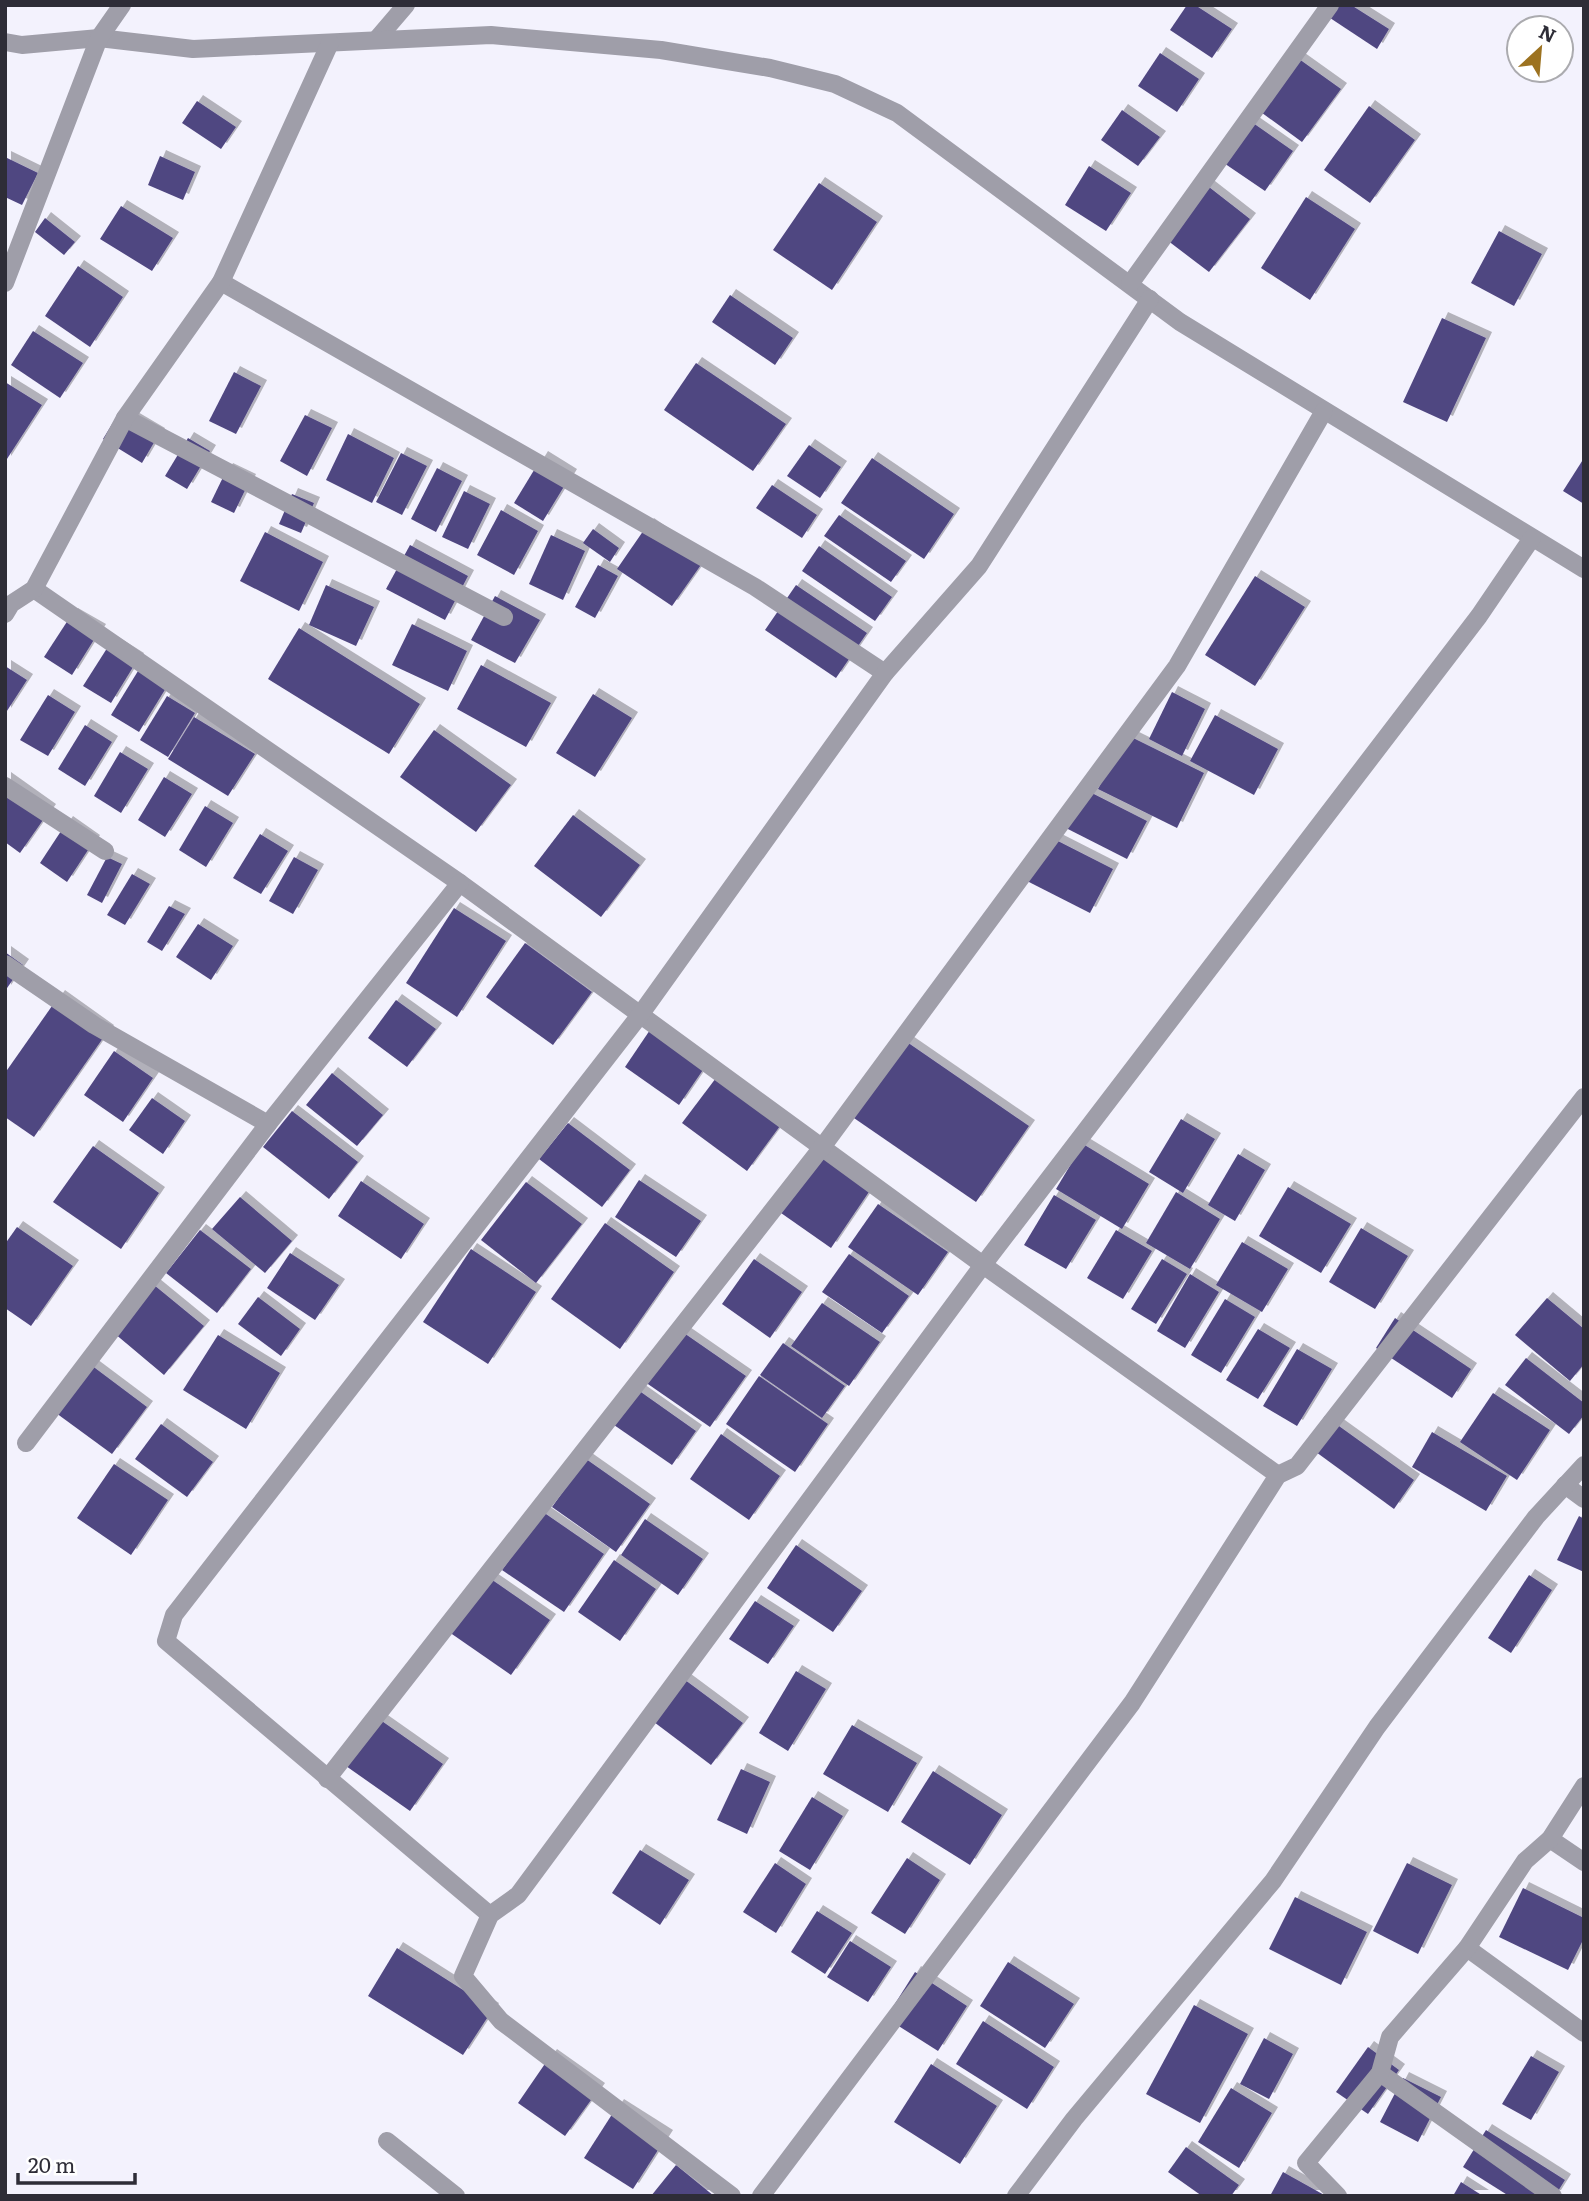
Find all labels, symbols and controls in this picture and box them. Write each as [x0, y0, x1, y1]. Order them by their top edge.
north arrow [1505, 14, 1575, 84]
text: N [1535, 17, 1561, 49]
scale bar [18, 2142, 135, 2186]
text: 20 m [28, 2148, 75, 2179]

